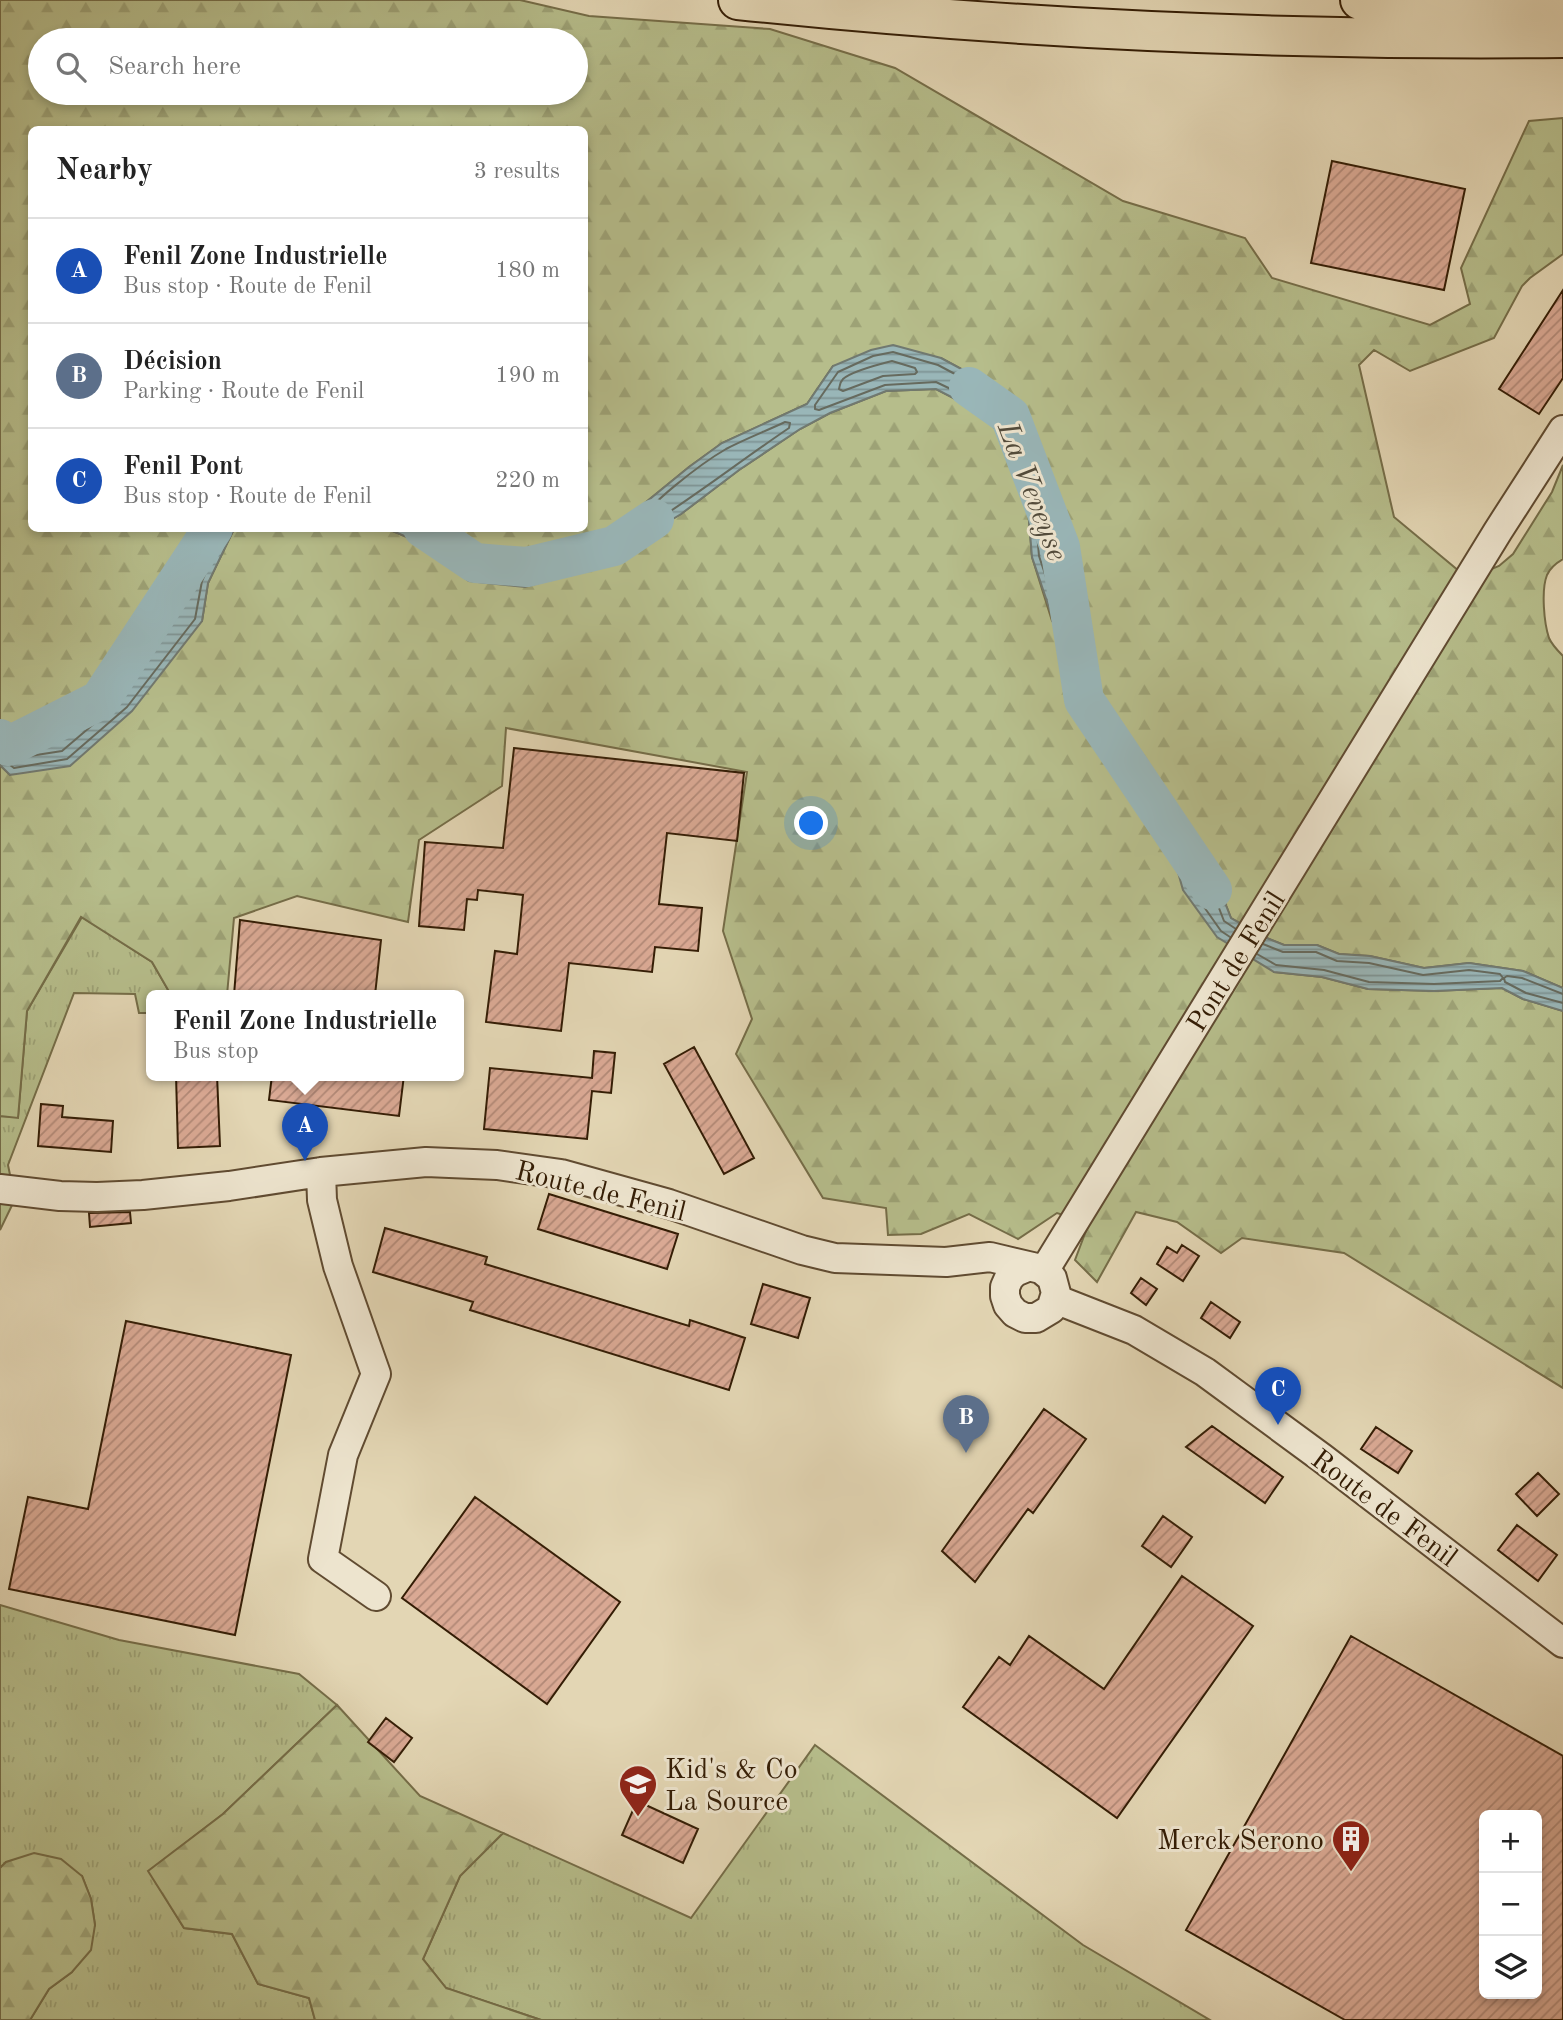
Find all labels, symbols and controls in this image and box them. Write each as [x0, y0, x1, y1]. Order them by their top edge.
search box [28, 28, 588, 105]
icon: search [52, 48, 90, 86]
text: Search here [108, 54, 241, 80]
text: Nearby [56, 156, 153, 186]
text: 3 results [474, 160, 560, 183]
text: Fenil Zone Industrielle [123, 244, 387, 270]
text: A [70, 259, 88, 282]
text: 180 m [495, 259, 560, 282]
text: Bus stop · Route de Fenil [123, 275, 372, 298]
text: Décision [123, 349, 222, 375]
text: B [71, 364, 87, 387]
text: 190 m [495, 364, 560, 387]
text: Parking · Route de Fenil [123, 380, 364, 403]
water label: La Veveyse [991, 417, 1071, 565]
text: Fenil Pont [123, 454, 243, 480]
text: C [71, 469, 87, 492]
text: 220 m [495, 469, 560, 492]
text: Bus stop · Route de Fenil [123, 485, 372, 508]
your location [794, 806, 828, 840]
street label: Pont de Fenil [1183, 887, 1292, 1038]
popup [146, 990, 464, 1081]
text: Fenil Zone Industrielle [173, 1009, 437, 1035]
text: Bus stop [173, 1040, 259, 1063]
pin: A [282, 1103, 328, 1161]
street label: Route de Fenil [512, 1158, 688, 1228]
pin: C [1255, 1367, 1301, 1425]
pin: B [943, 1395, 989, 1453]
street label: Route de Fenil [1305, 1446, 1461, 1573]
place label: Kid's & Co La Source [665, 1757, 798, 1817]
school or university icon: Kid's & Co La Source [617, 1763, 659, 1818]
map controls [1479, 1810, 1542, 1999]
button: + [1479, 1810, 1542, 1873]
building icon: Merck Serono [1330, 1818, 1372, 1873]
place label: Merck Serono [1157, 1828, 1324, 1856]
button: − [1479, 1873, 1542, 1936]
button: layers [1479, 1936, 1542, 1999]

